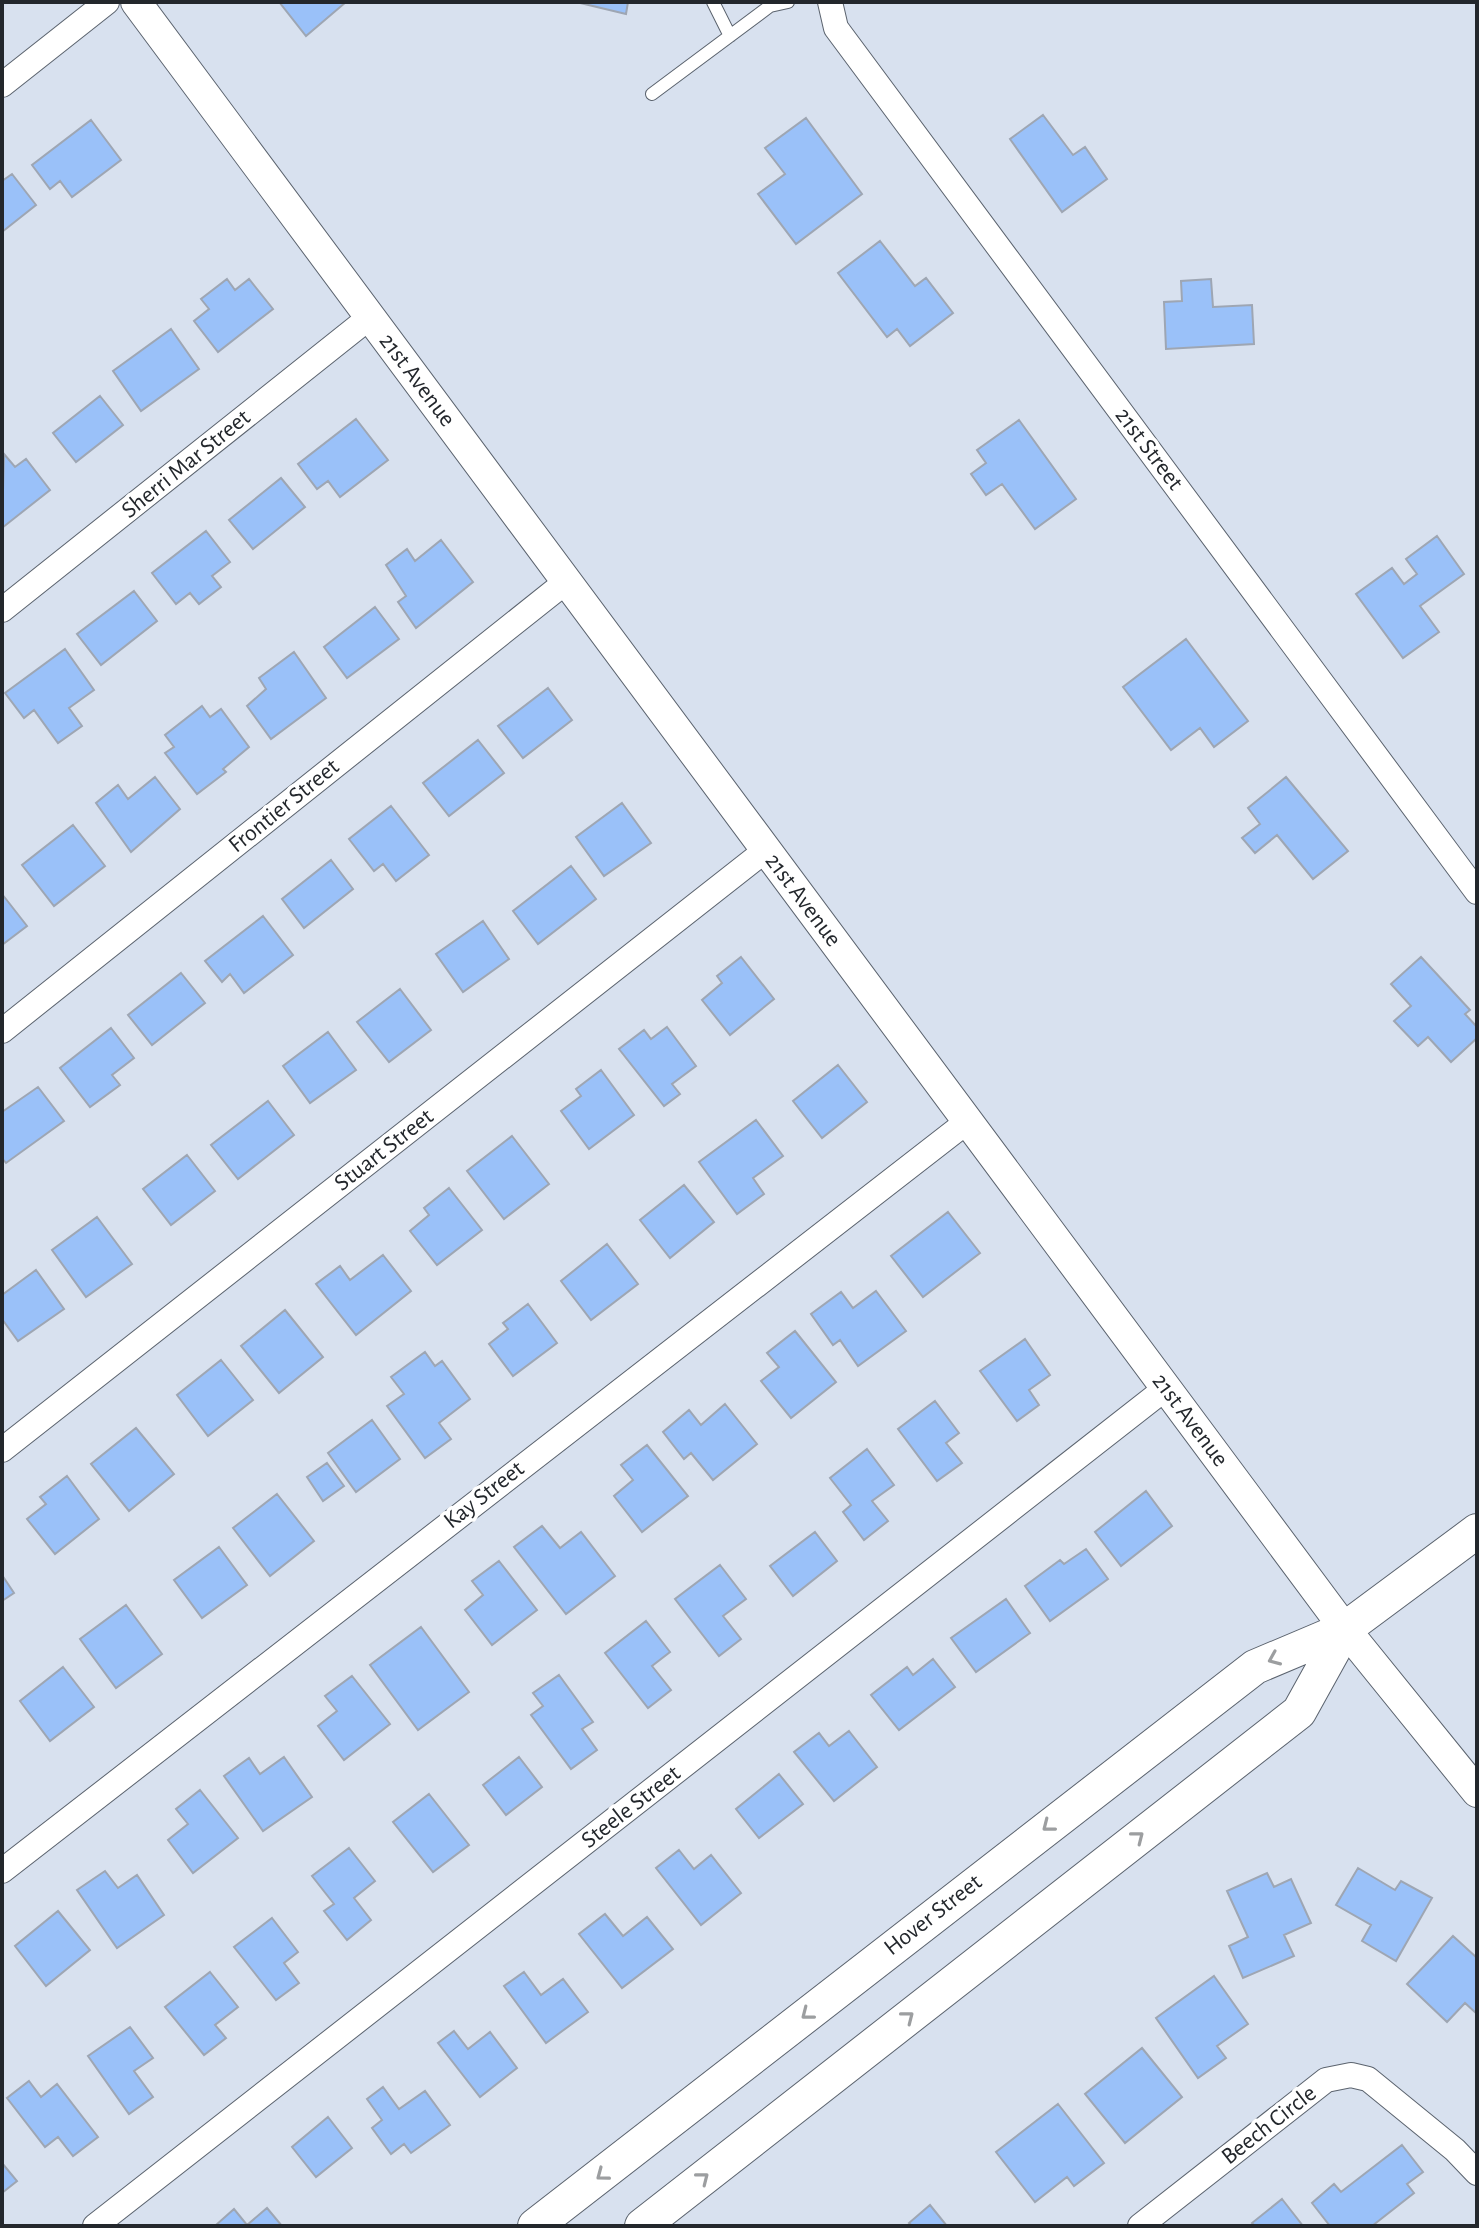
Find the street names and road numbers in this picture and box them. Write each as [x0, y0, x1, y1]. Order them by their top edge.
street label: 21st Avenue [374, 329, 460, 431]
street label: 21st Street [1110, 403, 1188, 495]
street label: Sherri Mar Street [117, 405, 255, 523]
street label: Frontier Street [224, 754, 344, 857]
street label: 21st Avenue [760, 849, 846, 951]
street label: Stuart Street [330, 1104, 438, 1196]
street label: 21st Avenue [1147, 1369, 1233, 1471]
street label: Kay Street [439, 1456, 529, 1534]
street label: Steele Street [577, 1761, 685, 1853]
street label: Hover Street [880, 1869, 987, 1960]
street label: Beech Circle [1217, 2081, 1321, 2169]

